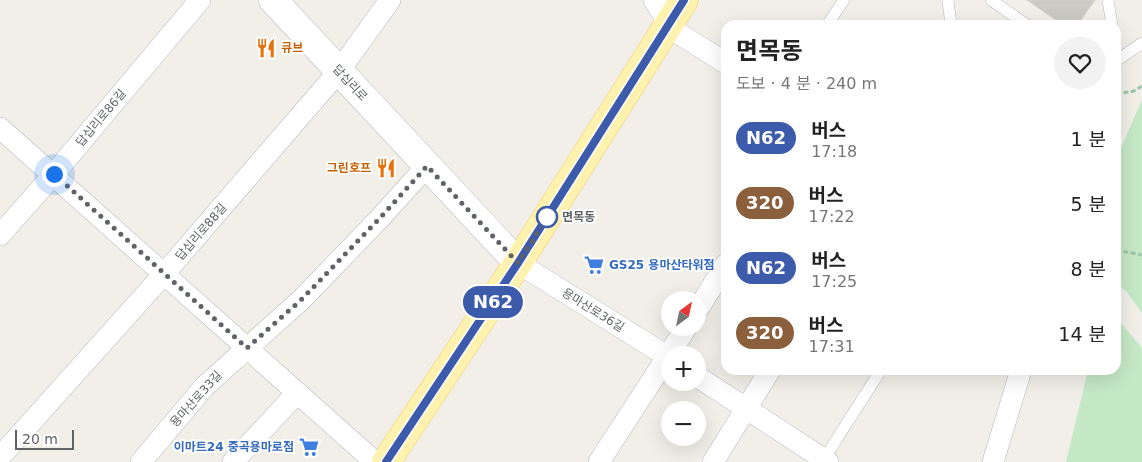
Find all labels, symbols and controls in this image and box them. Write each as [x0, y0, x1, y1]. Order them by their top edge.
restaurant icon: 큐브 [255, 37, 277, 59]
text: 면목동 [736, 37, 802, 65]
button: heart [1054, 37, 1106, 89]
place label: 큐브 [281, 41, 303, 55]
street label: 답십리로 [330, 62, 370, 104]
text: 도보 · 4 분 · 240 m [736, 74, 877, 93]
street label: 답십리로86길 [73, 87, 129, 149]
text: 버스 [811, 119, 846, 141]
text: N62 [746, 127, 786, 148]
text: 1 분 [1070, 128, 1106, 150]
text: 17:18 [811, 142, 857, 161]
restaurant icon: 그린호프 [375, 157, 397, 179]
place label: 그린호프 [327, 161, 371, 175]
your location [42, 162, 67, 187]
text: 버스 [809, 184, 844, 206]
text: 320 [746, 192, 784, 213]
text: 5 분 [1070, 193, 1106, 215]
street label: 답십리로88길 [173, 201, 229, 263]
marker: 면목동 [536, 206, 558, 228]
text: 17:22 [809, 207, 855, 226]
place label: 면목동 [562, 210, 595, 224]
text: 버스 [811, 249, 846, 271]
supermarket icon: GS25 용마산타워점 [583, 254, 605, 276]
text: N62 [746, 257, 786, 278]
place label: GS25 용마산타워점 [609, 258, 715, 272]
text: 8 분 [1070, 258, 1106, 280]
text: 17:25 [811, 272, 857, 291]
street label: 용마산로36길 [559, 285, 627, 335]
line badge: N62 [464, 286, 522, 318]
text: N62 [473, 291, 513, 312]
north arrow [661, 291, 706, 336]
map controls [661, 291, 706, 446]
text: 버스 [809, 314, 844, 336]
text: 320 [746, 322, 784, 343]
text: 14 분 [1058, 323, 1106, 345]
text: 17:31 [809, 337, 855, 356]
button: + [661, 346, 706, 391]
street label: 용마산로33길 [167, 368, 225, 430]
button: − [661, 401, 706, 446]
scale bar [15, 427, 74, 450]
text: 20 m [22, 431, 58, 447]
supermarket icon: 이마트24 중곡용마로점 [298, 436, 320, 458]
place label: 이마트24 중곡용마로점 [174, 440, 294, 454]

